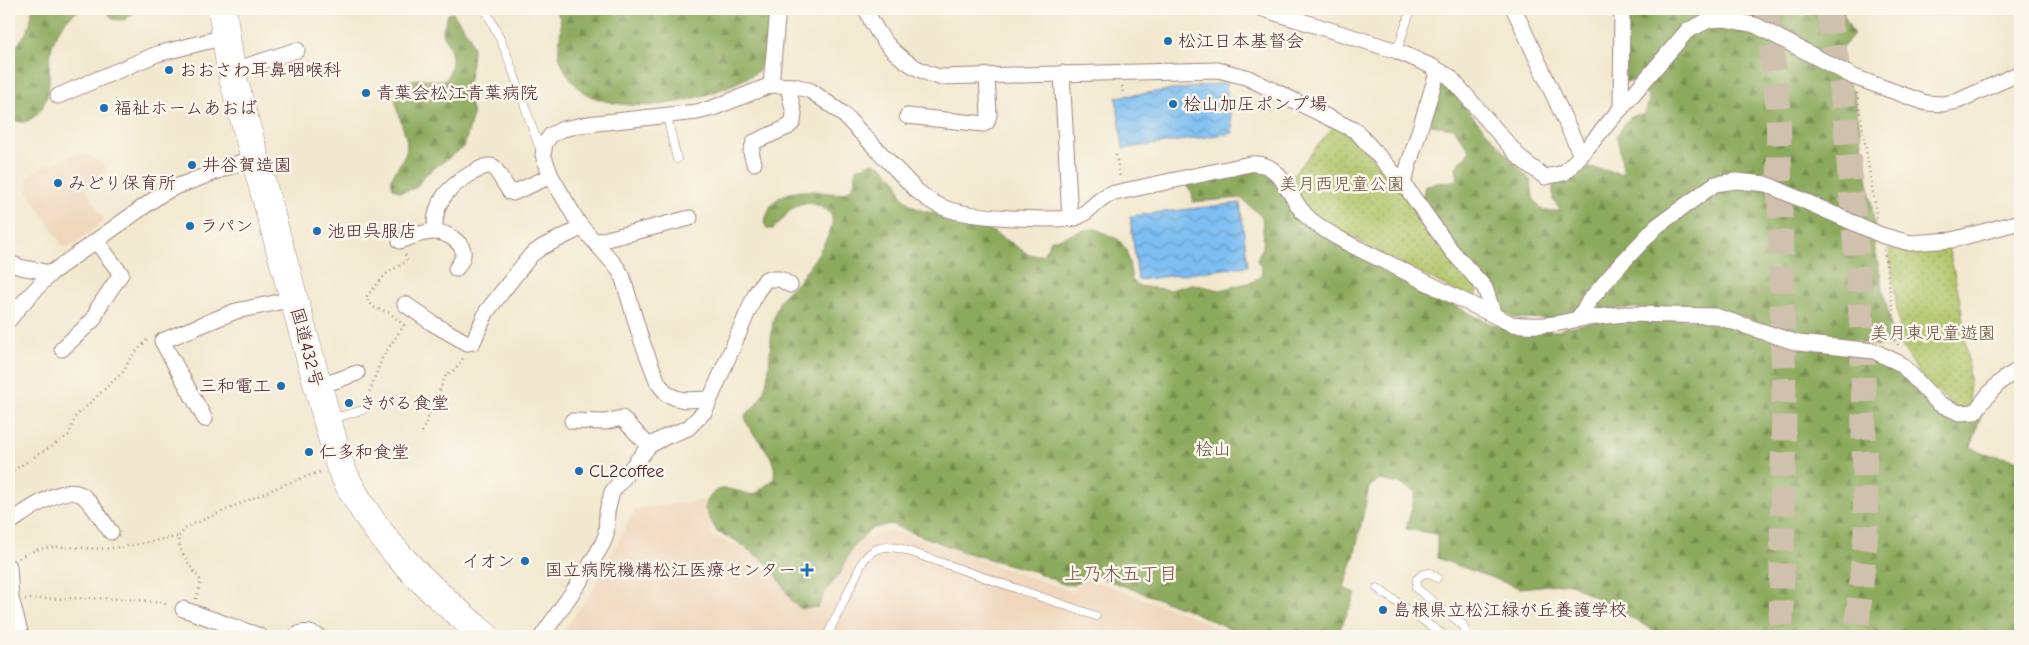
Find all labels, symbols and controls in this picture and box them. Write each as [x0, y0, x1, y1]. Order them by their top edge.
place label: 松江日本基督会 [1178, 31, 1304, 52]
marker: 松江日本基督会 [1162, 35, 1174, 47]
place label: おおさわ耳鼻咽喉科 [179, 60, 341, 81]
marker: おおさわ耳鼻咽喉科 [163, 64, 175, 76]
place label: 青葉会松江青葉病院 [376, 83, 538, 104]
marker: 青葉会松江青葉病院 [360, 87, 372, 99]
place label: 桧山加圧ポンプ場 [1183, 94, 1327, 115]
place label: 福祉ホームあおば [114, 98, 257, 119]
marker: 桧山加圧ポンプ場 [1167, 98, 1179, 110]
marker: 福祉ホームあおば [98, 102, 110, 114]
place label: 井谷賀造園 [202, 155, 292, 176]
marker: 井谷賀造園 [186, 159, 198, 171]
place label: みどり保育所 [68, 173, 176, 194]
park label: 美月西児童公園 [1279, 174, 1405, 195]
marker: みどり保育所 [52, 177, 64, 189]
place label: ラパン [200, 216, 253, 237]
marker: ラパン [184, 220, 196, 232]
place label: 池田呉服店 [327, 221, 417, 242]
marker: 池田呉服店 [311, 225, 323, 237]
street label: 国道432号 [286, 305, 327, 389]
park label: 美月東児童遊園 [1870, 323, 1996, 344]
place label: 三和電工 [199, 376, 271, 397]
marker: 三和電工 [275, 380, 287, 392]
place label: きがる食堂 [359, 393, 449, 414]
marker: きがる食堂 [343, 397, 355, 409]
park label: 桧山 [1195, 439, 1231, 460]
place label: 仁多和食堂 [319, 442, 409, 463]
marker: 仁多和食堂 [303, 446, 315, 458]
place label: CL2coffee [589, 461, 664, 482]
marker: CL2coffee [573, 465, 585, 477]
place label: イオン [462, 551, 515, 572]
marker: イオン [519, 555, 531, 567]
place label: 国立病院機構松江医療センター [545, 560, 796, 581]
marker: 国立病院機構松江医療センター [800, 563, 814, 577]
district label: 上乃木五丁目 [1064, 563, 1178, 585]
place label: 島根県立松江緑が丘養護学校 [1393, 600, 1627, 621]
marker: 島根県立松江緑が丘養護学校 [1377, 604, 1389, 616]

